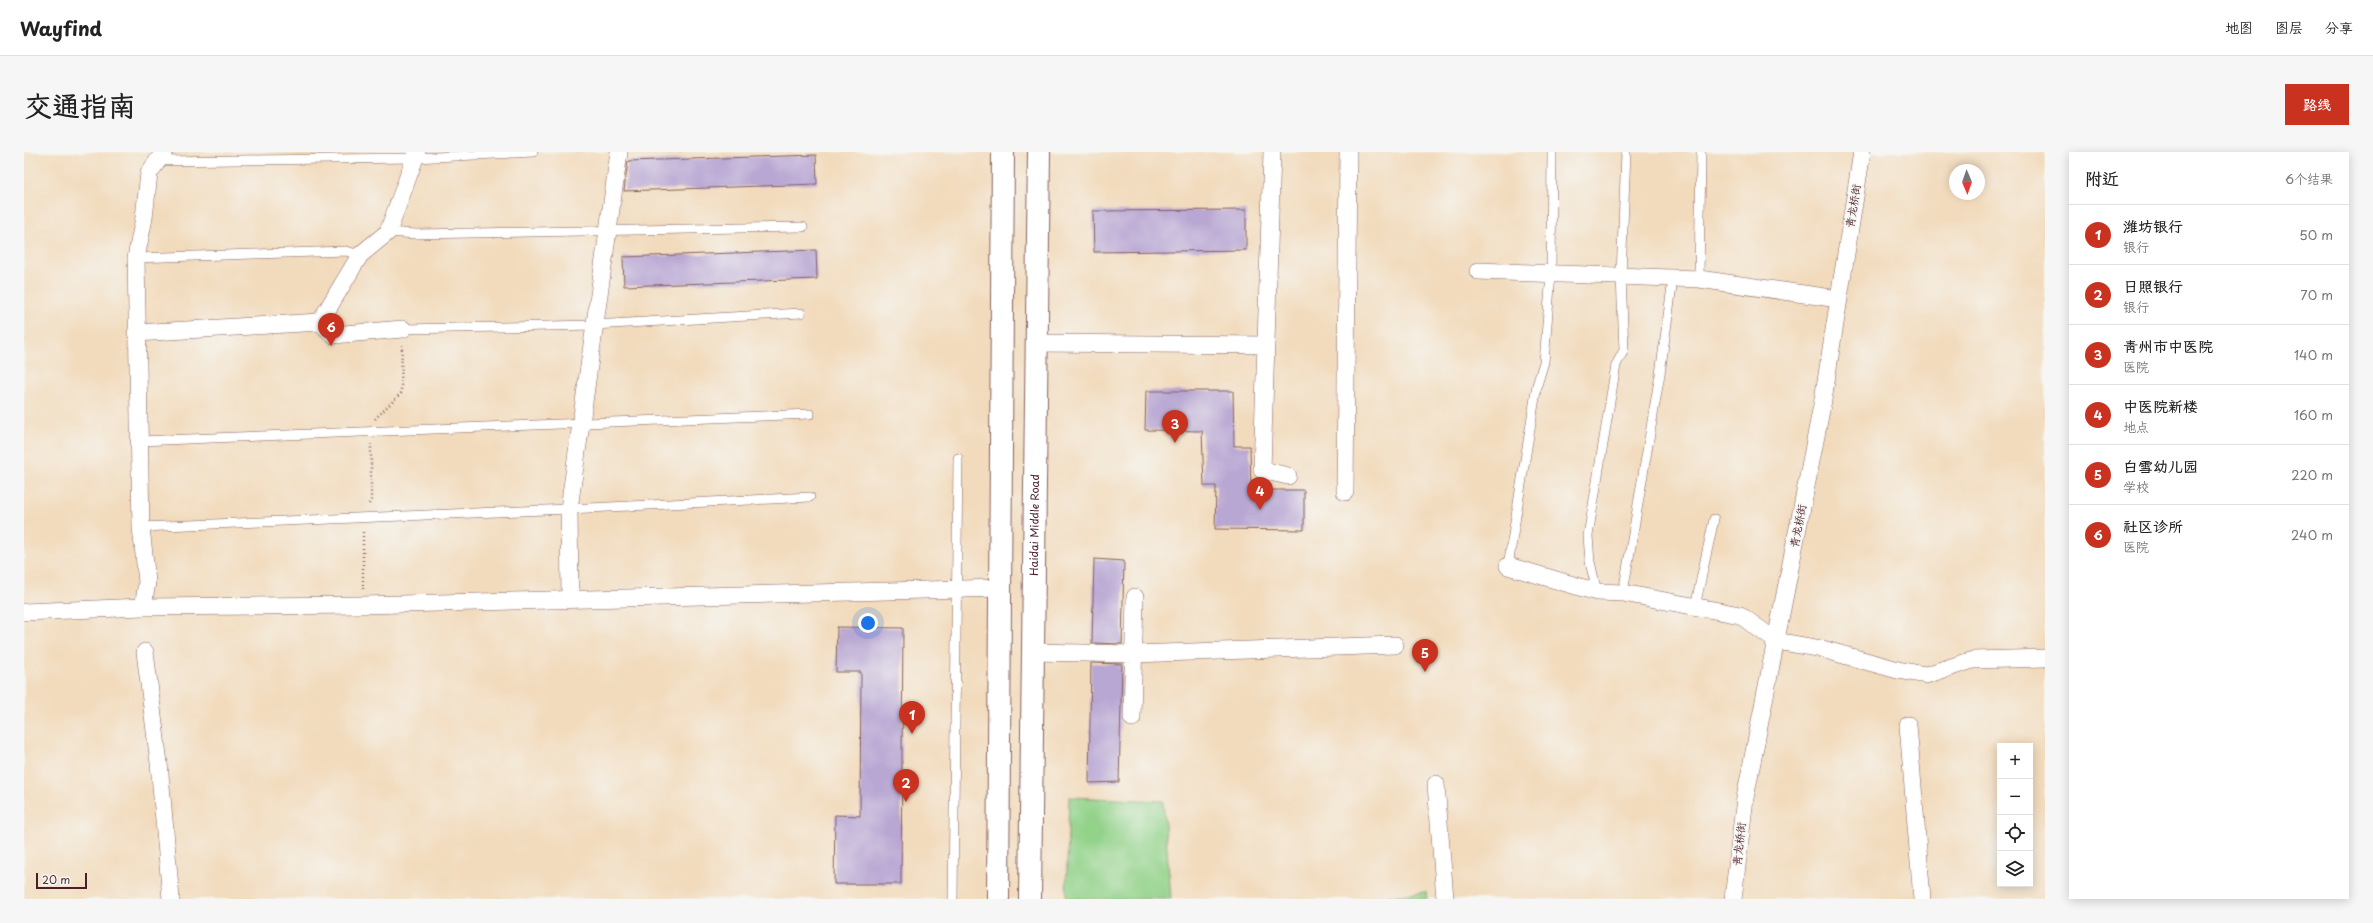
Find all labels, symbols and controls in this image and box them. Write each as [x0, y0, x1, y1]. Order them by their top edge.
text: Wayfind [20, 14, 102, 42]
text: 地图 [2225, 17, 2253, 38]
text: 图层 [2275, 17, 2303, 38]
text: 分享 [2325, 17, 2353, 38]
text: 交通指南 [24, 83, 136, 126]
button: 路线 [2285, 84, 2349, 125]
north arrow [1949, 164, 1985, 200]
text: 附近 [2085, 165, 2119, 191]
text: 6个结果 [2285, 169, 2333, 188]
street label: 青龙桥街 [1841, 182, 1864, 229]
text: 潍坊银行 [2123, 214, 2183, 237]
text: 1 [2095, 225, 2101, 244]
text: 50 m [2299, 225, 2333, 244]
text: 银行 [2123, 237, 2149, 256]
text: 日照银行 [2123, 274, 2183, 297]
text: 2 [2093, 285, 2103, 304]
text: 70 m [2300, 285, 2333, 304]
text: 银行 [2123, 297, 2149, 316]
pin: 6 [318, 313, 344, 346]
text: 青州市中医院 [2123, 334, 2213, 357]
text: 3 [2094, 345, 2102, 364]
text: 140 m [2294, 345, 2333, 364]
text: 医院 [2123, 357, 2149, 376]
text: 中医院新楼 [2123, 394, 2198, 417]
text: 4 [2094, 405, 2102, 424]
text: 160 m [2294, 405, 2333, 424]
pin: 3 [1162, 410, 1188, 443]
text: 地点 [2123, 417, 2149, 436]
text: 白雪幼儿园 [2123, 454, 2198, 477]
text: 5 [2094, 465, 2102, 484]
text: 220 m [2291, 465, 2333, 484]
street label: Haidai Middle Road [1025, 474, 1043, 576]
pin: 4 [1247, 477, 1273, 510]
text: 学校 [2123, 477, 2149, 496]
street label: 青龙桥街 [1785, 502, 1810, 549]
text: 社区诊所 [2123, 514, 2183, 537]
text: 6 [2093, 525, 2103, 544]
text: 240 m [2291, 525, 2333, 544]
text: 医院 [2123, 537, 2149, 556]
your location [858, 613, 878, 633]
pin: 5 [1412, 639, 1438, 672]
pin: 1 [899, 701, 925, 734]
map controls [1997, 743, 2033, 887]
button: + [1997, 743, 2033, 779]
pin: 2 [893, 769, 919, 802]
button: − [1997, 779, 2033, 815]
button: locate [1997, 815, 2033, 851]
street label: 青龙桥街 [1728, 820, 1749, 867]
button: layers [1997, 851, 2033, 887]
scale bar [36, 871, 87, 890]
text: 20 m [42, 871, 70, 888]

